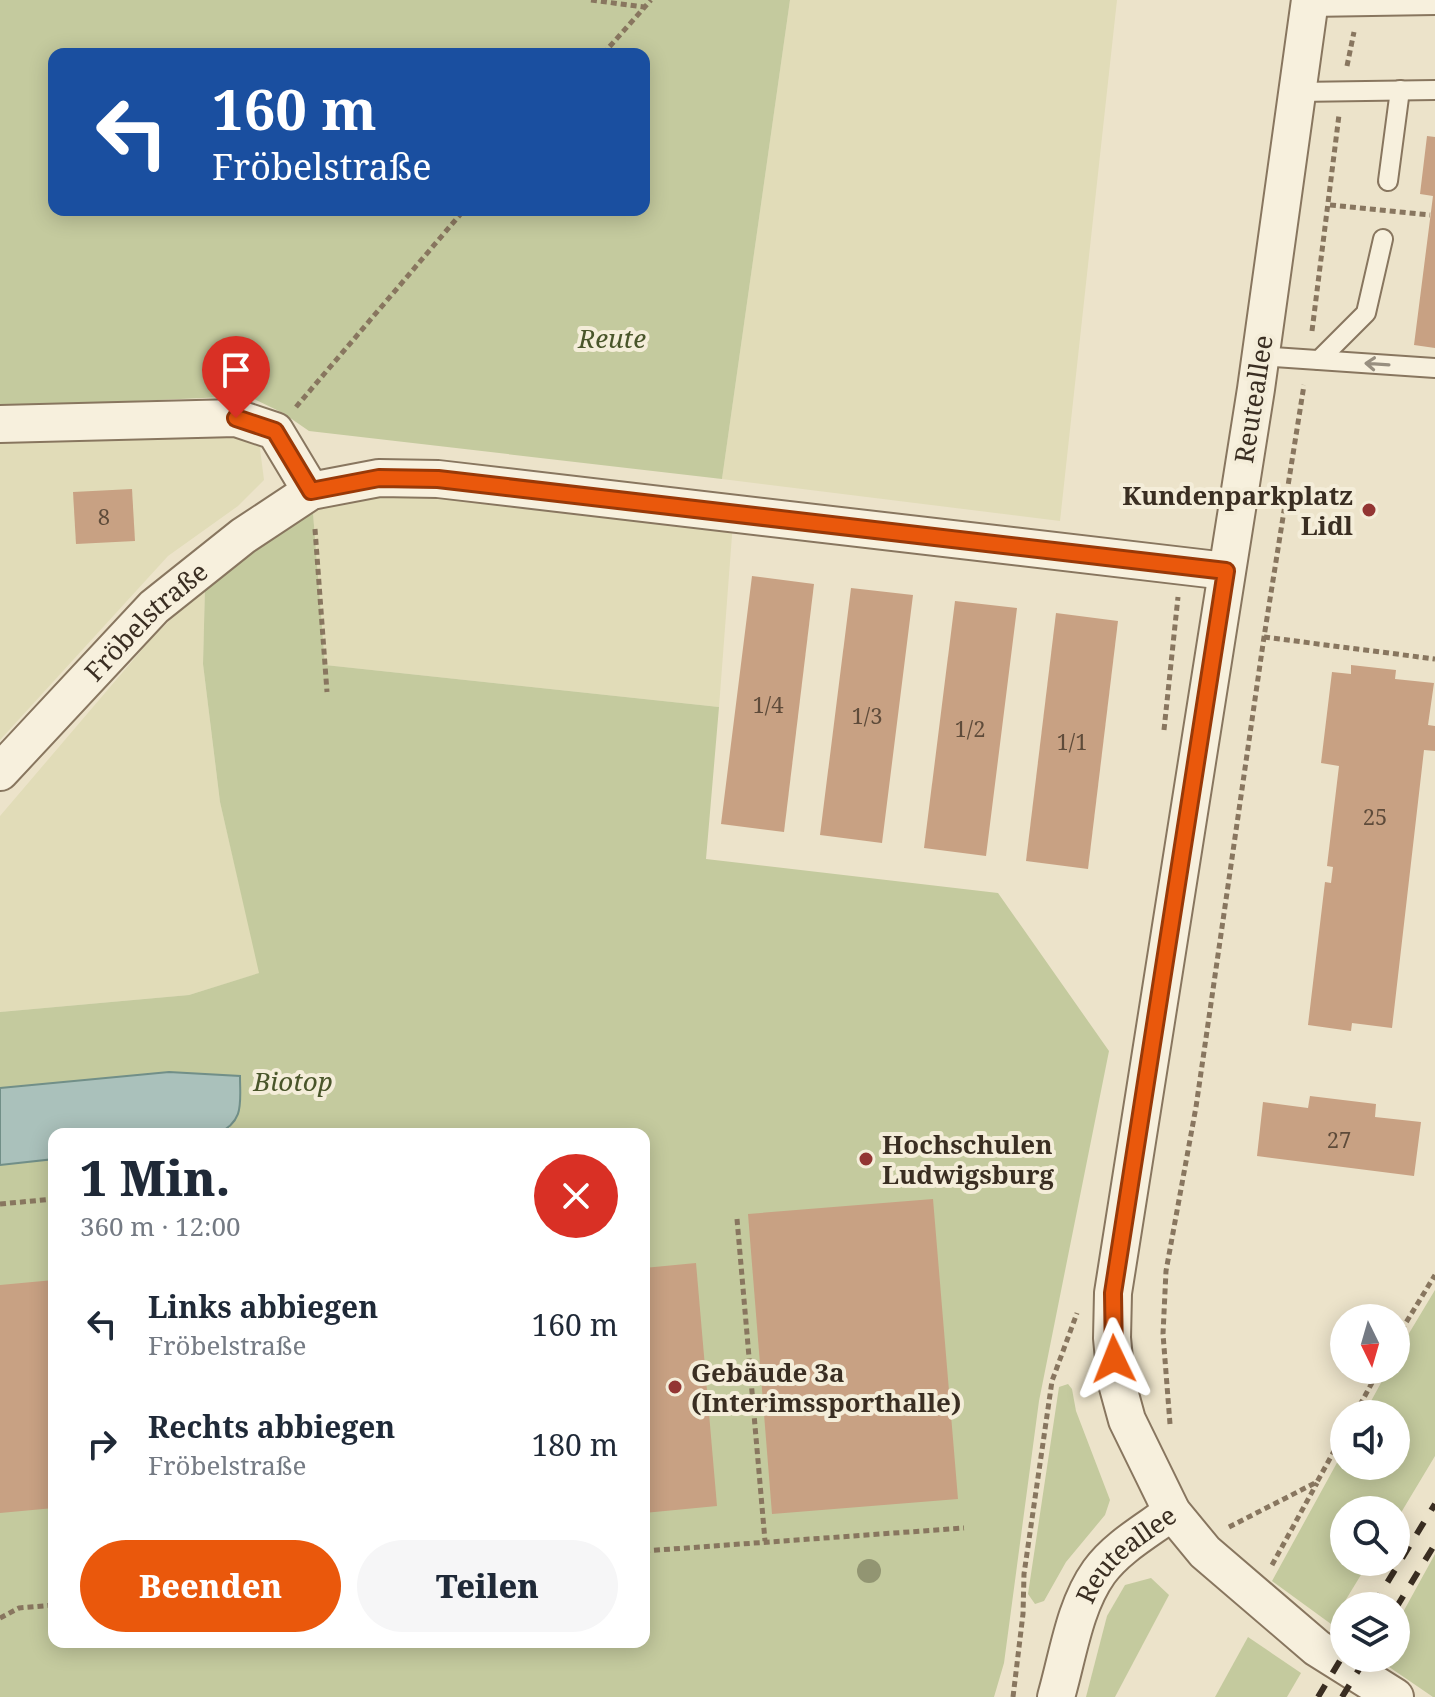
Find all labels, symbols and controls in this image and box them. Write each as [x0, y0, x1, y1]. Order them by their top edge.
text: 160 m [212, 70, 377, 146]
icon: left [80, 80, 184, 184]
text: Fröbelstraße [212, 142, 431, 191]
park label: Reute [577, 320, 646, 356]
street label: Reuteallee [1225, 332, 1281, 466]
pin [202, 336, 270, 418]
icon: arrive [214, 348, 258, 392]
one-way arrow [1364, 356, 1391, 371]
place label: Kundenparkplatz Lidl [1122, 477, 1353, 543]
house number: 8 [98, 501, 110, 531]
marker: Kundenparkplatz Lidl [1360, 501, 1378, 519]
street label: Fröbelstraße [76, 553, 215, 689]
house number: 1/4 [753, 689, 783, 719]
house number: 1/3 [852, 700, 882, 730]
house number: 1/2 [955, 713, 985, 743]
house number: 1/1 [1057, 726, 1087, 756]
house number: 25 [1363, 801, 1387, 831]
park label: Biotop [252, 1063, 333, 1099]
house number: 27 [1327, 1124, 1351, 1154]
place label: Hochschulen Ludwigsburg [882, 1126, 1055, 1192]
text: 1 Min. [80, 1145, 231, 1210]
marker: Hochschulen Ludwigsburg [857, 1150, 875, 1168]
button: close [534, 1154, 618, 1238]
text: 360 m · 12:00 [80, 1208, 241, 1244]
text: Links abbiegen [148, 1286, 378, 1327]
icon: left [80, 1302, 124, 1346]
text: 160 m [532, 1304, 618, 1345]
north arrow [1330, 1304, 1410, 1384]
map controls [1330, 1304, 1410, 1672]
position arrow [1072, 1317, 1156, 1401]
text: Fröbelstraße [148, 1327, 307, 1363]
place label: Gebäude 3a (Interimssporthalle) [691, 1354, 961, 1420]
marker: Gebäude 3a (Interimssporthalle) [666, 1378, 684, 1396]
button: sound [1330, 1400, 1410, 1480]
text: Rechts abbiegen [148, 1406, 395, 1447]
icon: right [80, 1422, 124, 1466]
text: 180 m [532, 1424, 618, 1465]
text: Fröbelstraße [148, 1447, 307, 1483]
button: search [1330, 1496, 1410, 1576]
street label: Reuteallee [1067, 1497, 1183, 1609]
button: Beenden [80, 1540, 341, 1632]
button: Teilen [357, 1540, 618, 1632]
button: layers [1330, 1592, 1410, 1672]

